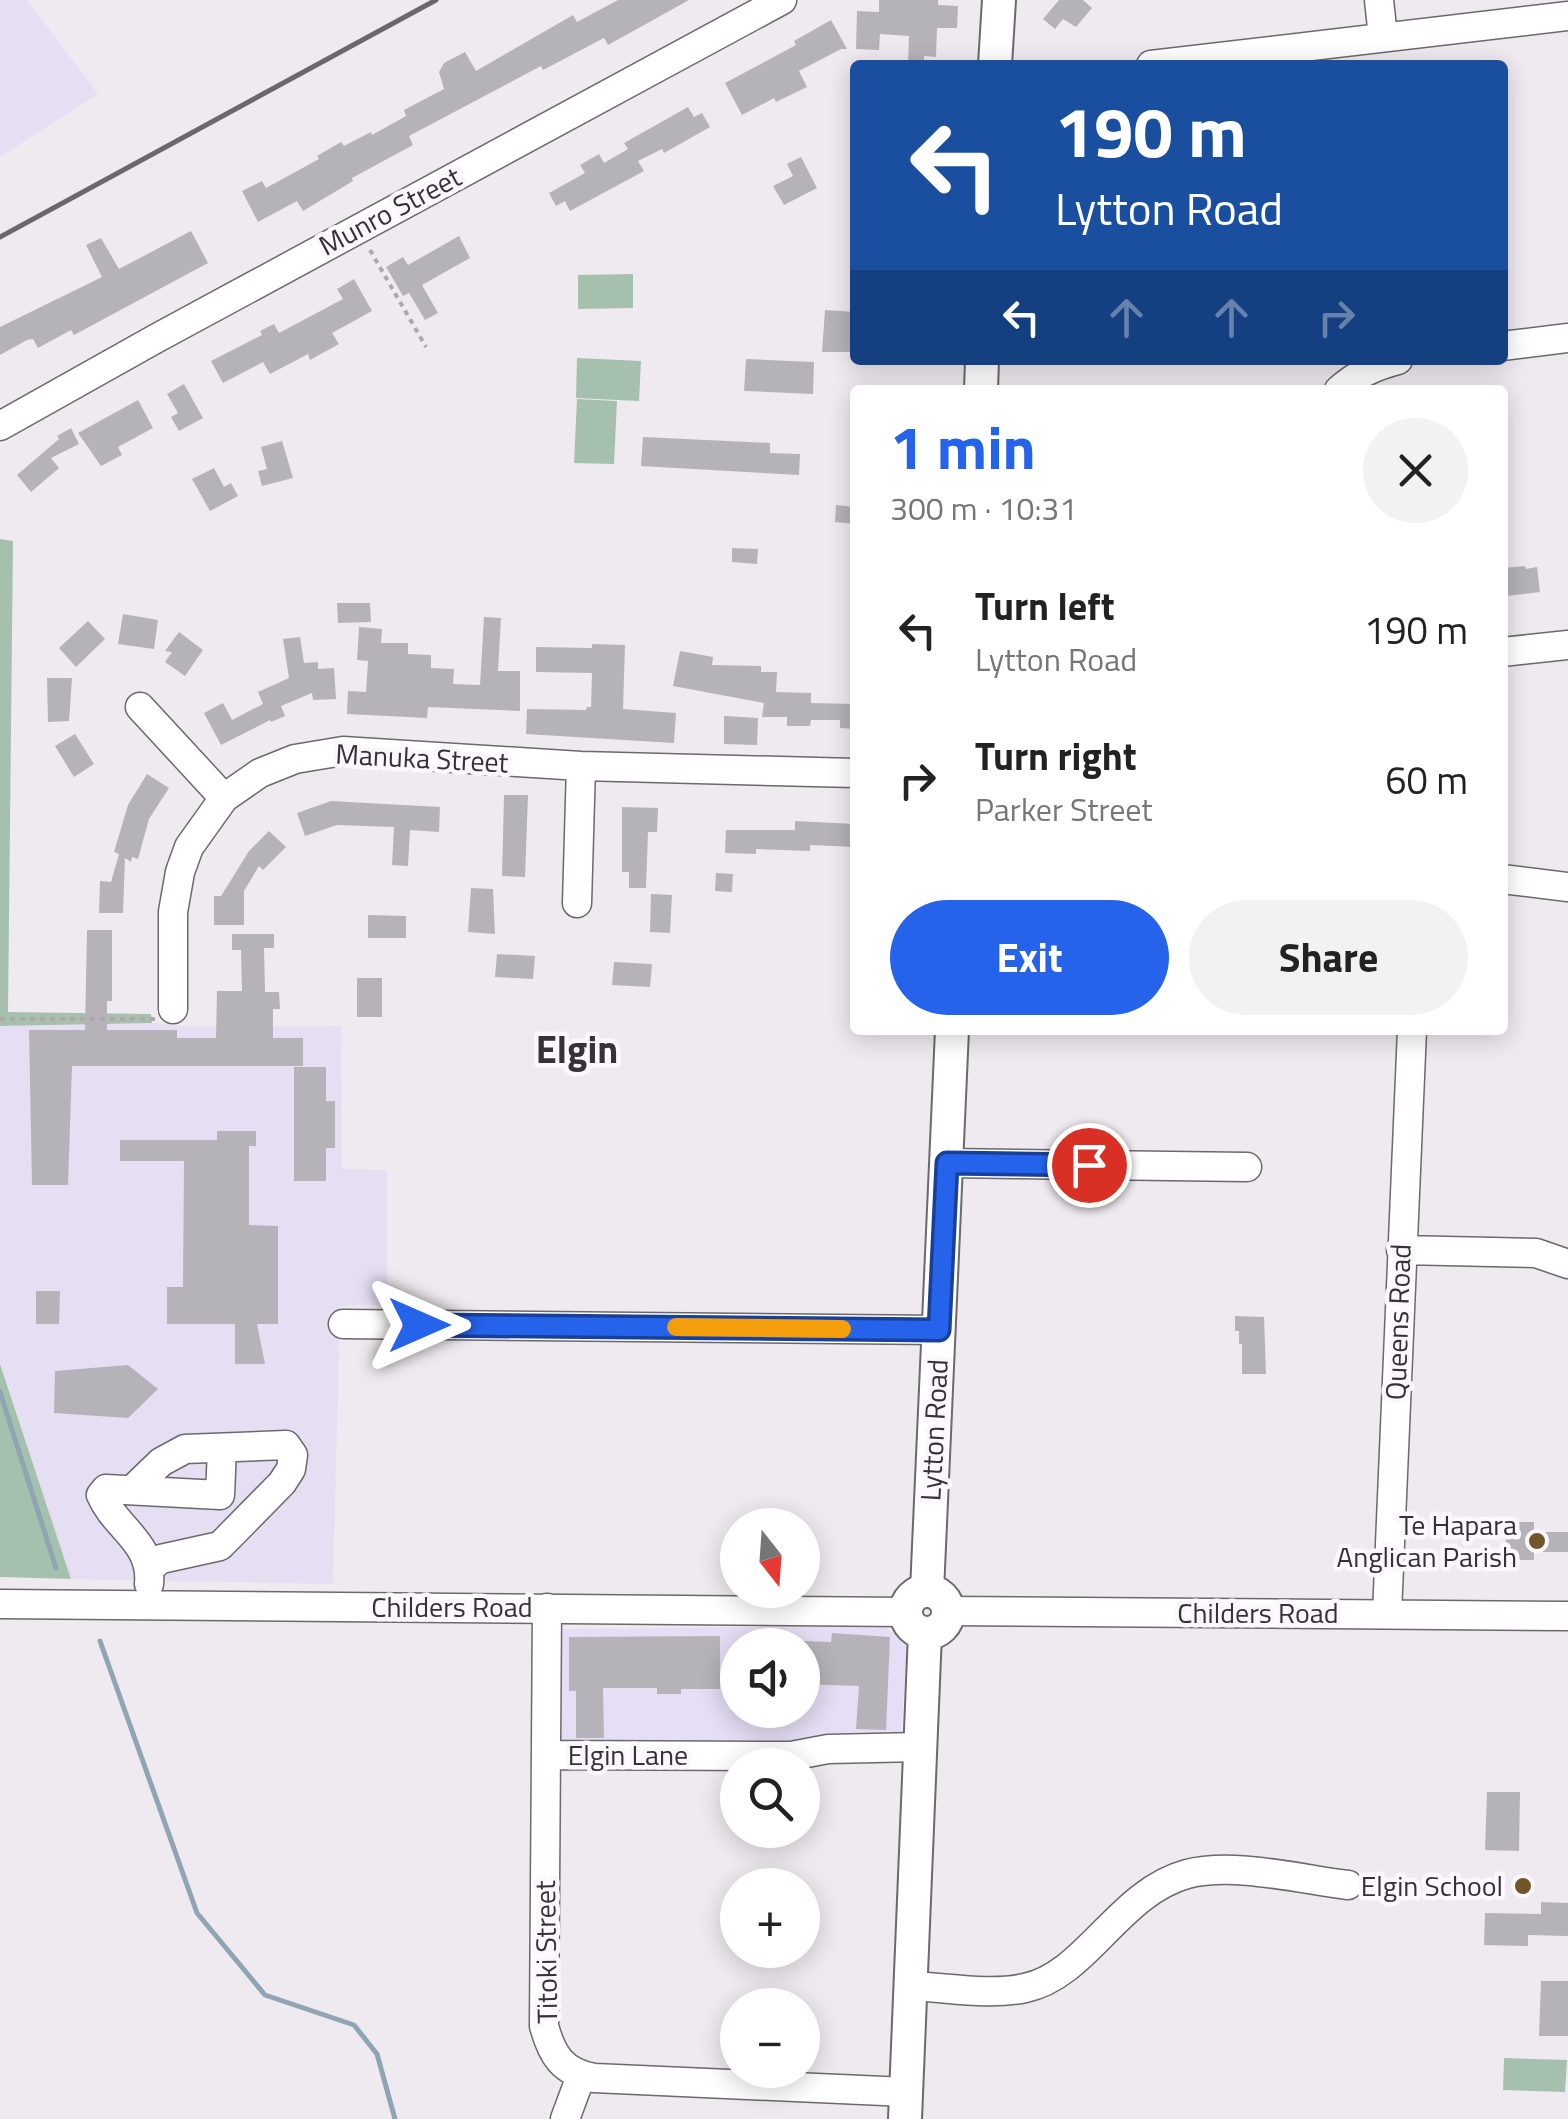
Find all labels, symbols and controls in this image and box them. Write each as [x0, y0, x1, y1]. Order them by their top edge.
text: 190 m [1055, 78, 1247, 184]
icon: left [890, 100, 1020, 230]
street label: Munro Street [311, 155, 469, 266]
text: Lytton Road [1055, 174, 1283, 242]
icon: left [994, 290, 1049, 345]
icon: ahead [1099, 290, 1154, 345]
icon: ahead [1204, 290, 1259, 345]
icon: right [1309, 290, 1364, 345]
text: 1 min [890, 401, 1036, 492]
button: close [1363, 418, 1468, 523]
text: 300 m · 10:31 [890, 484, 1077, 532]
text: Turn left [975, 577, 1115, 635]
text: 190 m [1364, 601, 1468, 659]
icon: left [890, 603, 945, 658]
text: Lytton Road [975, 635, 1137, 683]
text: Turn right [975, 727, 1137, 785]
street label: Manuka Street [334, 731, 510, 784]
text: 60 m [1385, 751, 1468, 809]
icon: right [890, 753, 945, 808]
text: Parker Street [975, 785, 1153, 833]
button: Exit [890, 900, 1169, 1015]
button: Share [1189, 900, 1468, 1015]
district label: Elgin [536, 1020, 618, 1078]
pin [1047, 1123, 1132, 1208]
icon: arrive [1062, 1138, 1117, 1193]
street label: Queens Road [1373, 1243, 1422, 1401]
position arrow [367, 1273, 471, 1377]
street label: Lytton Road [908, 1358, 959, 1502]
place label: Te Hapara Anglican Parish [1336, 1503, 1517, 1578]
north arrow [720, 1508, 820, 1608]
map controls [720, 1508, 820, 2088]
marker: Te Hapara Anglican Parish [1526, 1530, 1548, 1552]
street label: Childers Road [371, 1585, 533, 1628]
street label: Childers Road [1177, 1591, 1339, 1634]
button: sound [720, 1628, 820, 1728]
street label: Elgin Lane [568, 1733, 688, 1776]
button: search [720, 1748, 820, 1848]
place label: Elgin School [1361, 1864, 1503, 1907]
button: + [720, 1868, 820, 1968]
marker: Elgin School [1512, 1875, 1534, 1897]
street label: Titoki Street [523, 1880, 568, 2024]
button: − [720, 1988, 820, 2088]

